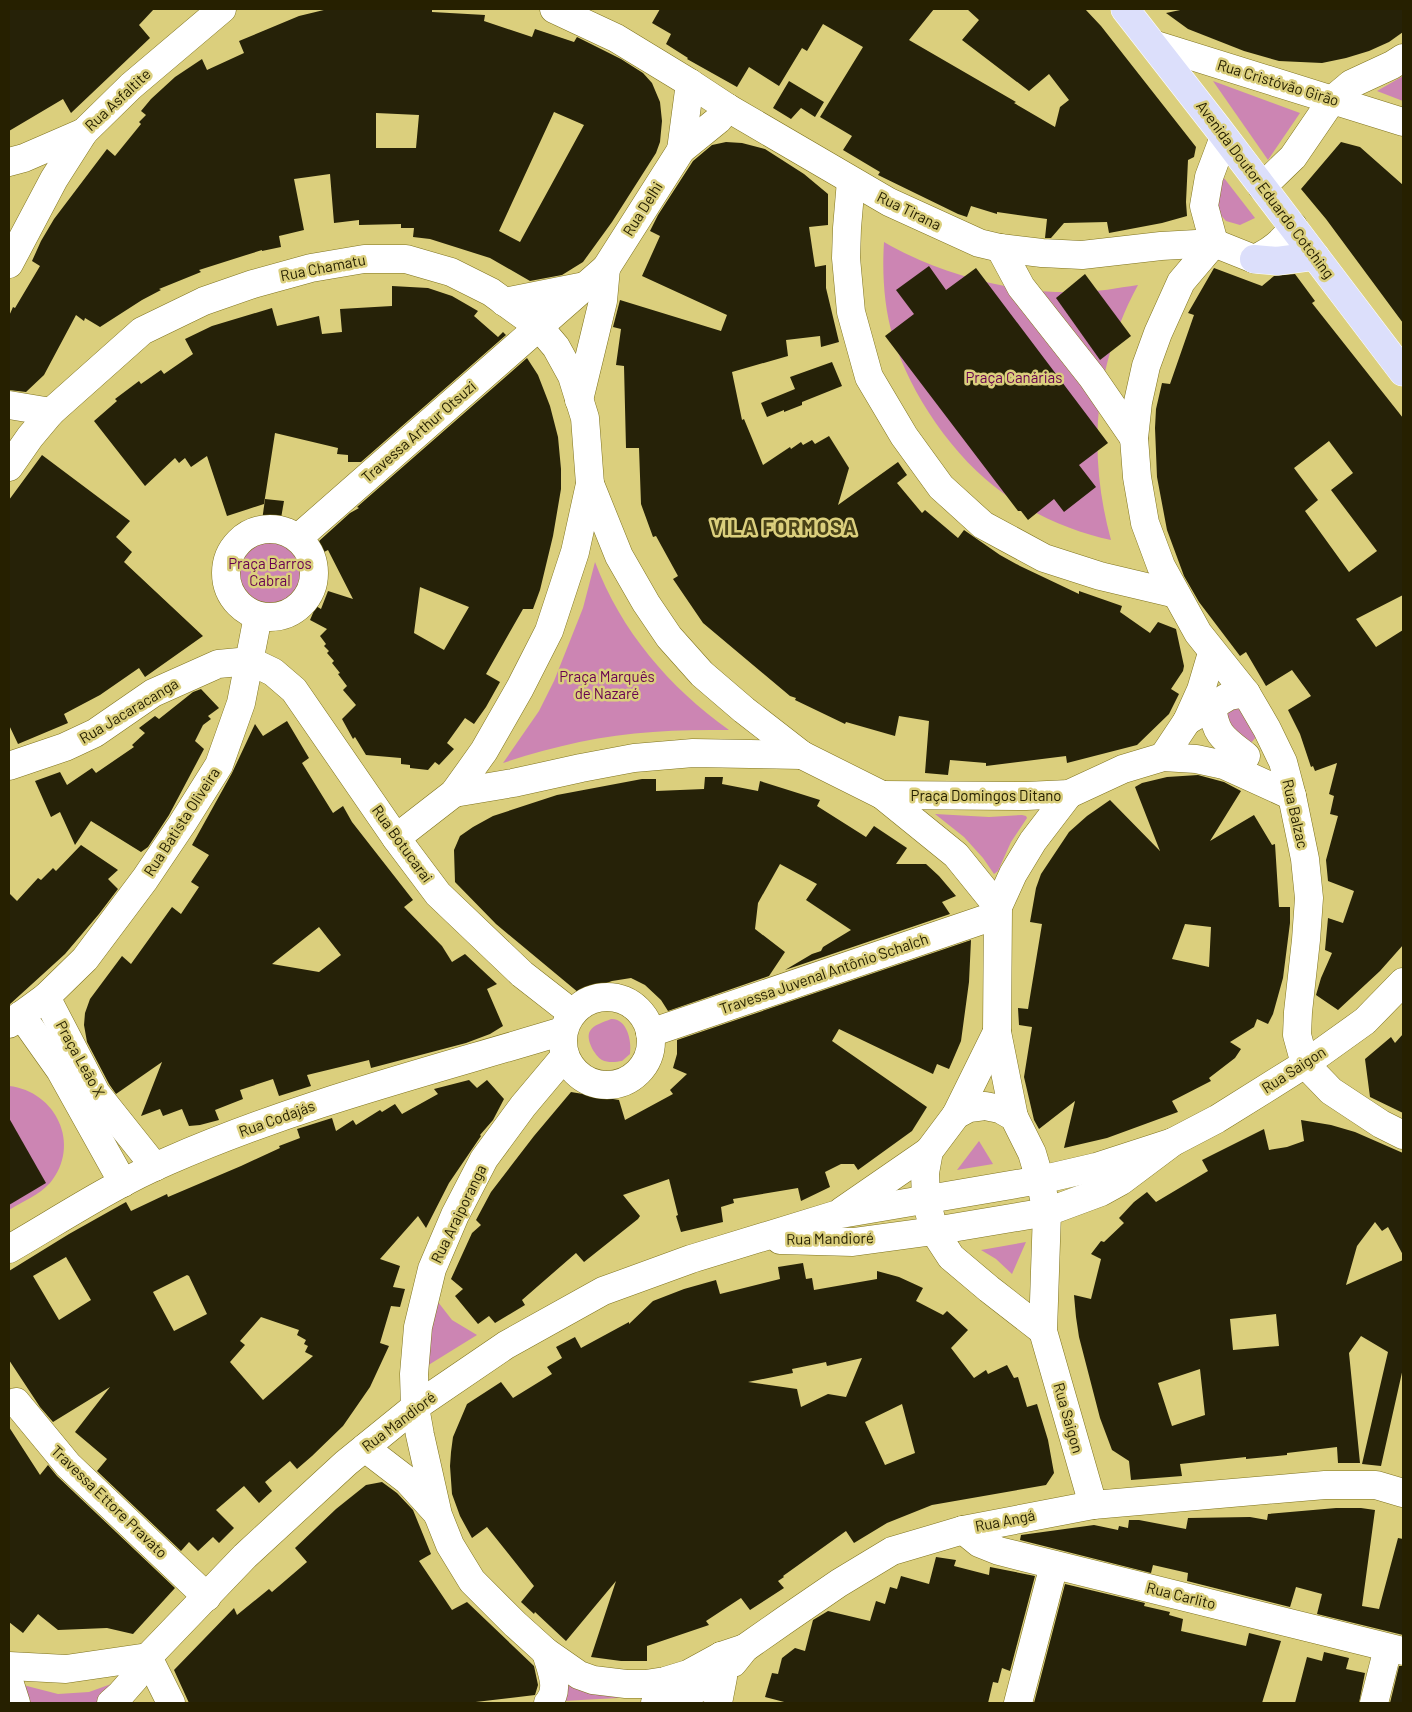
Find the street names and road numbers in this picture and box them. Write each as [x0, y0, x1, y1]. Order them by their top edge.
street label: Rua Cristóvão Girão [1215, 55, 1341, 109]
street label: Rua Asfaltite [81, 64, 154, 134]
street label: Avenida Doutor Eduardo Cotching [1193, 97, 1338, 282]
street label: Rua Delhi [618, 178, 666, 239]
street label: Rua Tirana [875, 187, 944, 233]
street label: Rua Chamatu [279, 250, 367, 284]
street label: Travessa Arthur Otsuzi [357, 377, 479, 486]
street label: Rua Jacaracanga [76, 674, 181, 747]
street label: Rua Batista Oliveira [139, 764, 223, 879]
street label: Rua Balzac [1279, 777, 1313, 850]
street label: Praça Domingos Ditano [911, 786, 1062, 804]
street label: Rua Botucarai [369, 801, 437, 886]
street label: Travessa Juvenal Antônio Schalch [717, 929, 930, 1017]
street label: Praça Leão X [53, 1017, 109, 1100]
street label: Rua Saigon [1258, 1042, 1329, 1096]
street label: Rua Codajás [236, 1096, 317, 1140]
street label: Rua Araiporanga [427, 1161, 490, 1266]
street label: Rua Mandioré [786, 1228, 874, 1248]
street label: Rua Saigon [1050, 1380, 1088, 1455]
street label: Rua Mandioré [358, 1388, 439, 1455]
street label: Travessa Ettore Pravato [48, 1441, 172, 1561]
street label: Rua Angá [973, 1505, 1036, 1535]
street label: Rua Carlito [1145, 1578, 1218, 1612]

